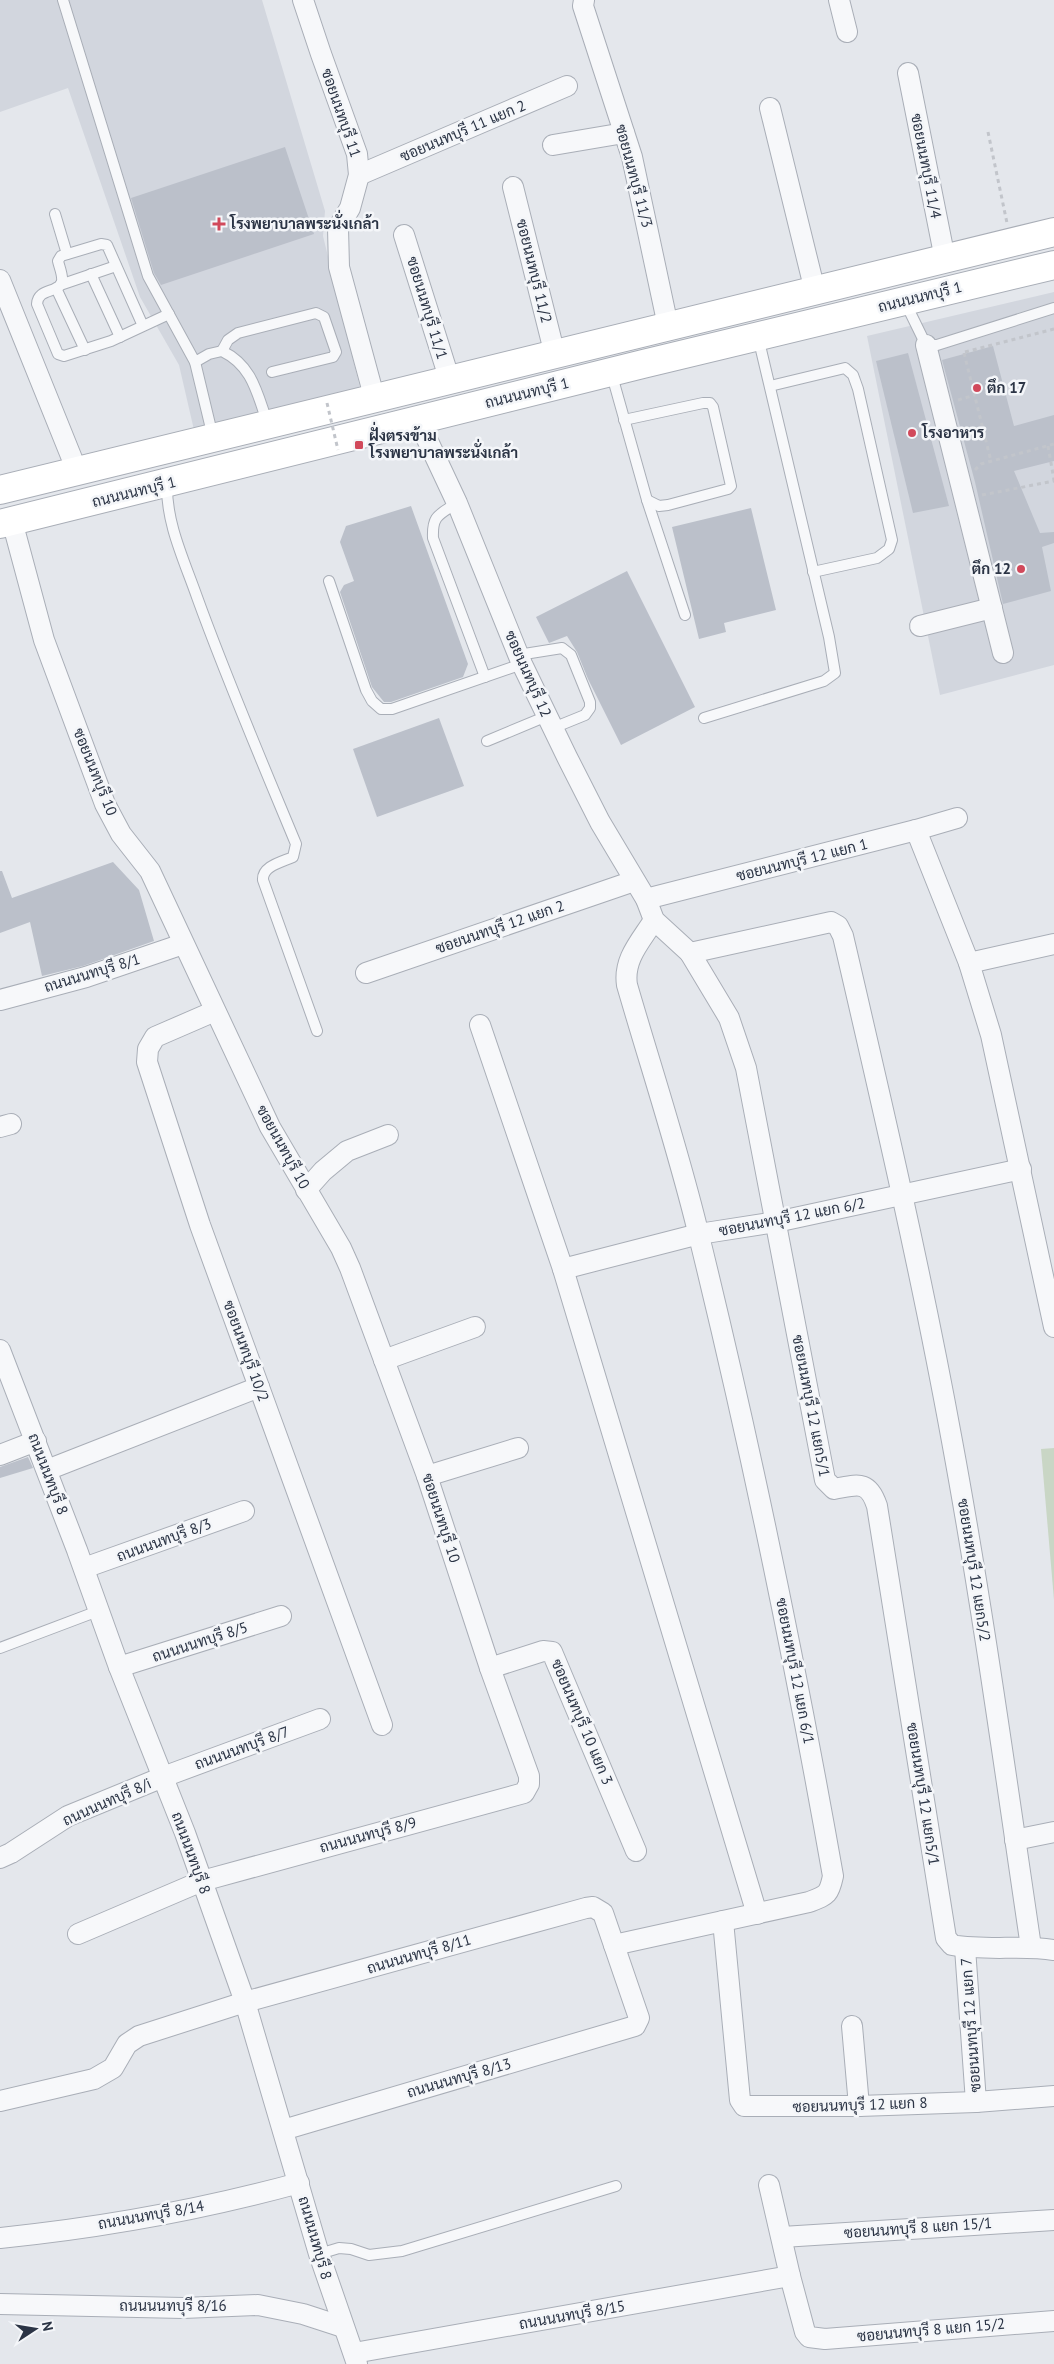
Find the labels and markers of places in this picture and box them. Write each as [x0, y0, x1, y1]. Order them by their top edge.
place label: โรงพยาบาลพระนั่งเกล้า [229, 209, 379, 233]
marker: โรงพยาบาลพระนั่งเกล้า [212, 217, 226, 231]
place label: ตึก 17 [987, 378, 1026, 397]
marker: ตึก 17 [971, 382, 983, 394]
place label: ฝั่งตรงข้าม โรงพยาบาลพระนั่งเกล้า [368, 421, 518, 462]
place label: โรงอาหาร [921, 422, 985, 442]
marker: โรงอาหาร [906, 427, 918, 439]
marker: ฝั่งตรงข้าม โรงพยาบาลพระนั่งเกล้า [353, 439, 365, 451]
place label: ตึก 12 [972, 559, 1011, 578]
marker: ตึก 12 [1015, 563, 1027, 575]

